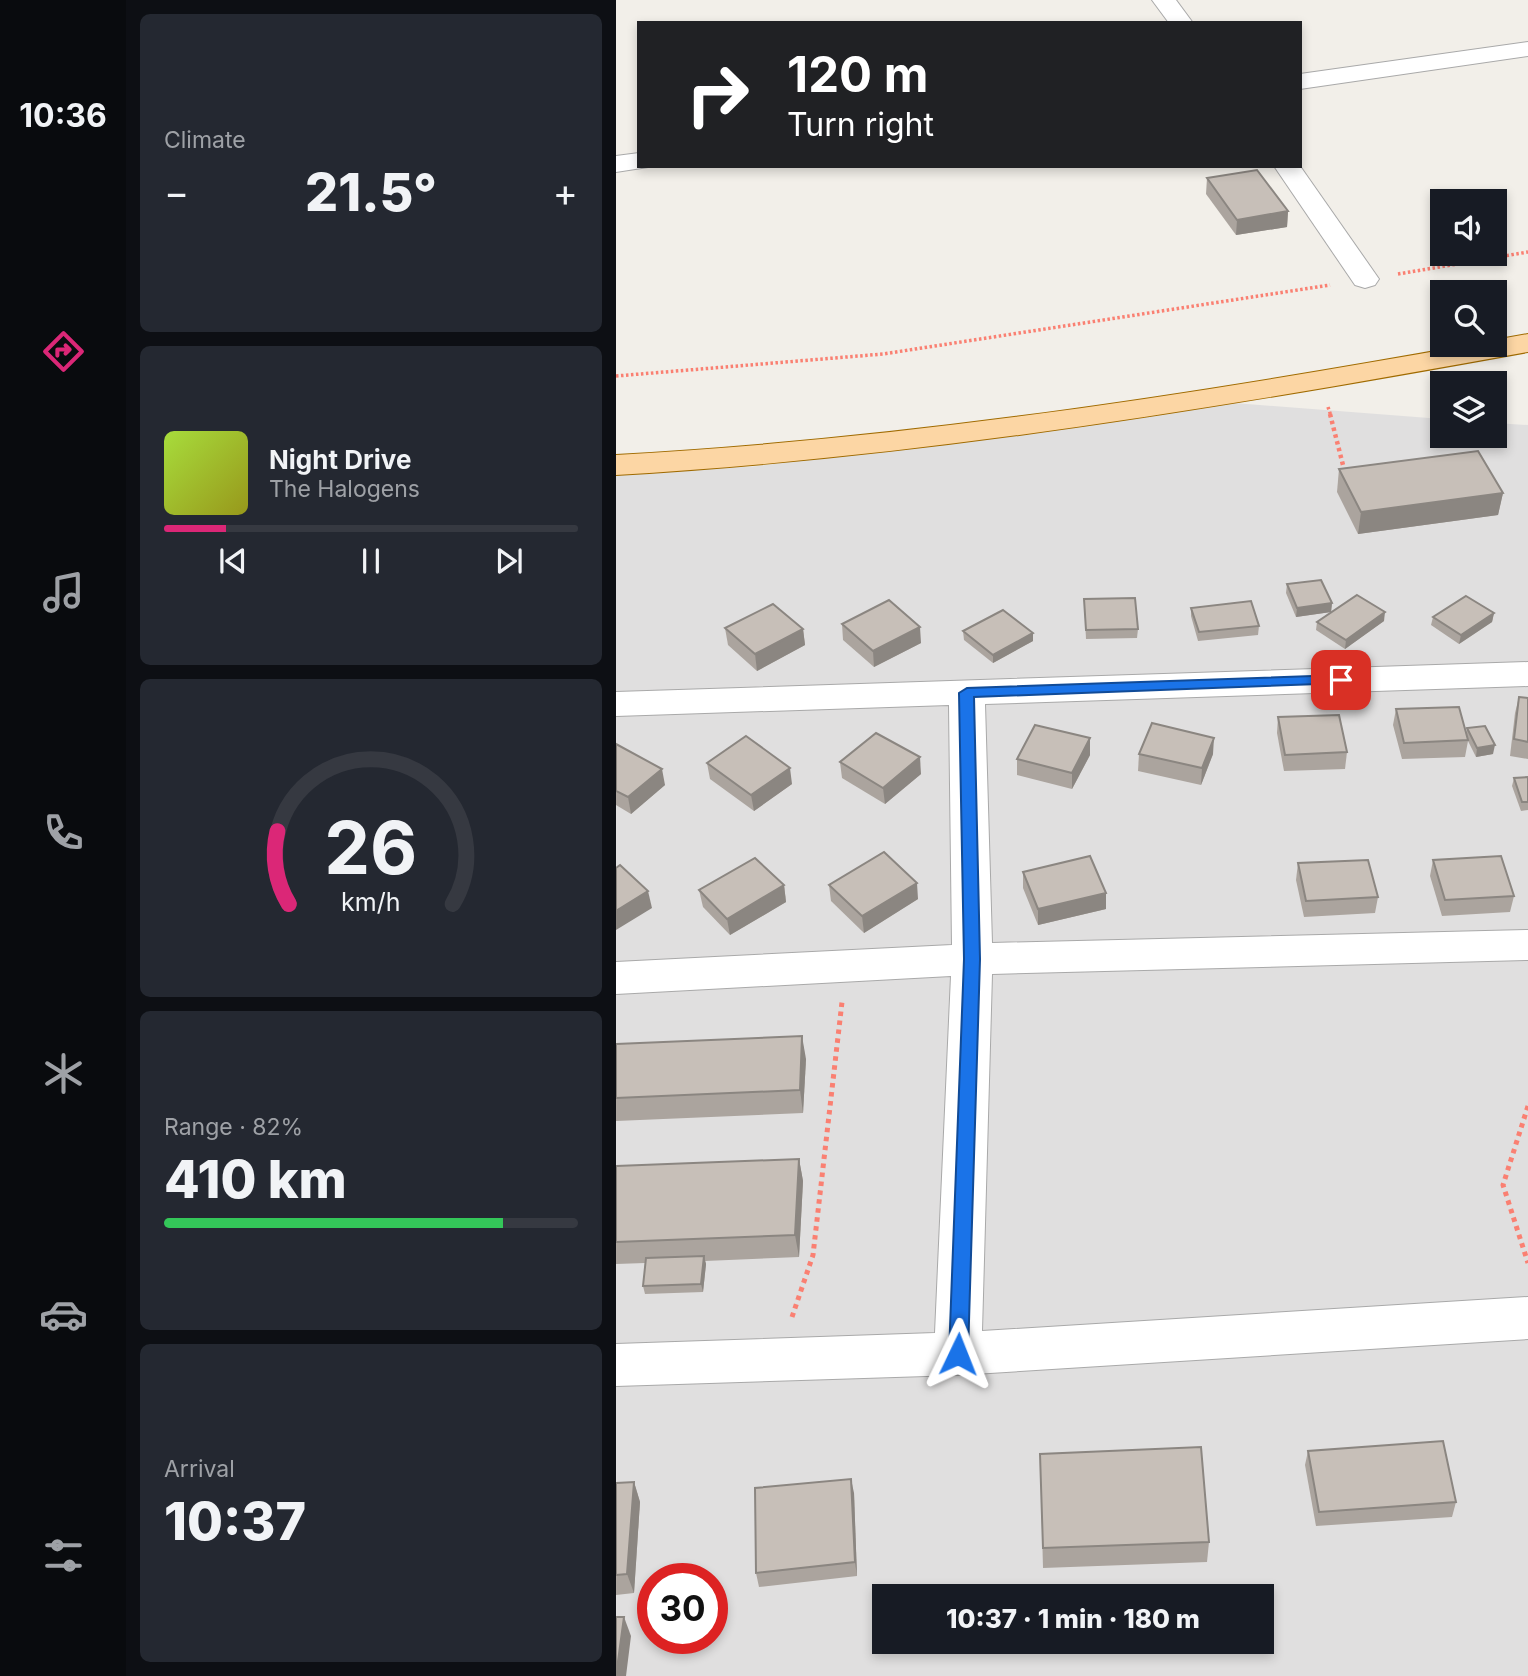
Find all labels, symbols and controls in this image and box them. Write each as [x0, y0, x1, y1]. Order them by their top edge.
text: 120 m [787, 45, 928, 104]
icon: right [672, 49, 763, 140]
text: 10:36 [19, 96, 107, 135]
text: Turn right [787, 105, 934, 144]
text: Climate [164, 126, 246, 154]
text: 21.5° [305, 161, 437, 224]
text: − [164, 169, 189, 215]
text: + [553, 169, 578, 215]
map controls [1430, 189, 1507, 448]
button: sound [1430, 189, 1507, 266]
button: search [1430, 280, 1507, 357]
icon: directions [39, 327, 88, 376]
button: layers [1430, 371, 1507, 448]
text: Night Drive [269, 444, 411, 475]
text: The Halogens [269, 475, 420, 503]
icon: previous [214, 542, 252, 580]
icon: pause [352, 542, 390, 580]
icon: next [490, 542, 528, 580]
icon: music [39, 568, 88, 617]
pin [1311, 650, 1371, 710]
icon: arrive [1322, 661, 1360, 699]
text: 26 [324, 803, 418, 892]
icon: phone [39, 808, 88, 857]
text: km/h [341, 887, 401, 917]
icon: climate [39, 1049, 88, 1098]
text: Range · 82% [164, 1113, 303, 1141]
text: 410 km [164, 1148, 347, 1211]
icon: car [39, 1290, 88, 1339]
position arrow [921, 1317, 995, 1391]
text: Arrival [164, 1455, 235, 1483]
text: 10:37 [164, 1490, 306, 1553]
icon: filters [39, 1531, 88, 1580]
speed limit sign: 30 [637, 1563, 728, 1654]
text: 10:37 · 1 min · 180 m [946, 1603, 1200, 1634]

